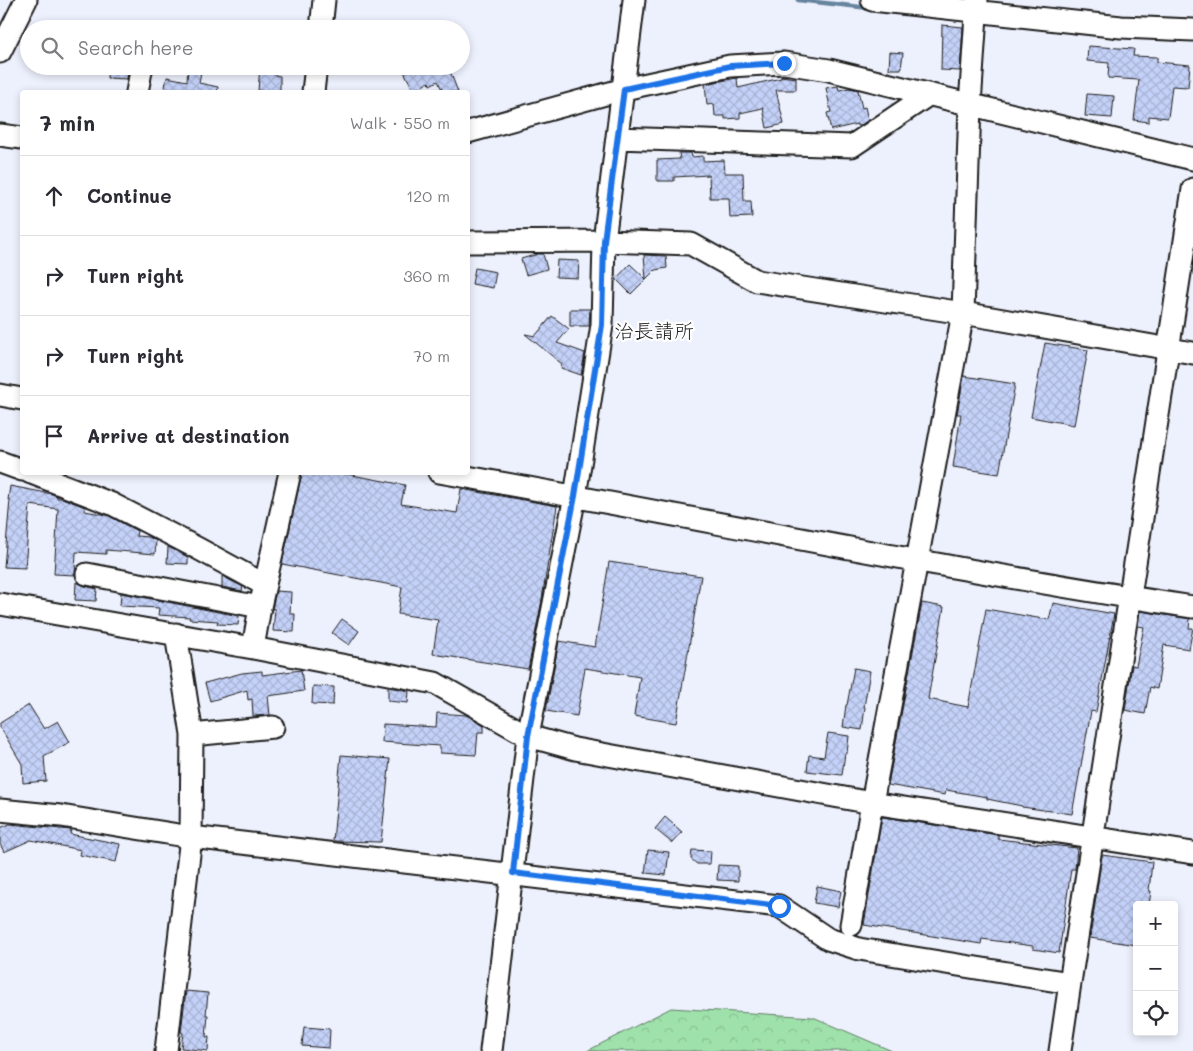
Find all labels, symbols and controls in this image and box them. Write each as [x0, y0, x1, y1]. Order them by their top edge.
search box [20, 20, 470, 75]
icon: search [38, 34, 66, 62]
text: Search here [78, 35, 194, 60]
route end [773, 52, 796, 75]
text: 7 min [40, 109, 95, 136]
text: Walk · 550 m [350, 112, 450, 133]
icon: ahead [40, 182, 68, 210]
text: Continue [87, 183, 172, 208]
text: 120 m [406, 185, 450, 206]
icon: right [40, 262, 68, 290]
text: Turn right [87, 263, 184, 288]
text: 360 m [403, 265, 450, 286]
district label: 治長請所 [614, 317, 694, 343]
icon: right [40, 342, 68, 370]
text: Turn right [87, 343, 184, 368]
text: 70 m [413, 345, 450, 366]
icon: arrive [40, 422, 68, 450]
text: Arrive at destination [87, 423, 290, 448]
route start [768, 895, 791, 918]
map controls [1133, 901, 1178, 1036]
button: + [1133, 901, 1178, 946]
button: − [1133, 946, 1178, 991]
button: locate [1133, 991, 1178, 1036]

